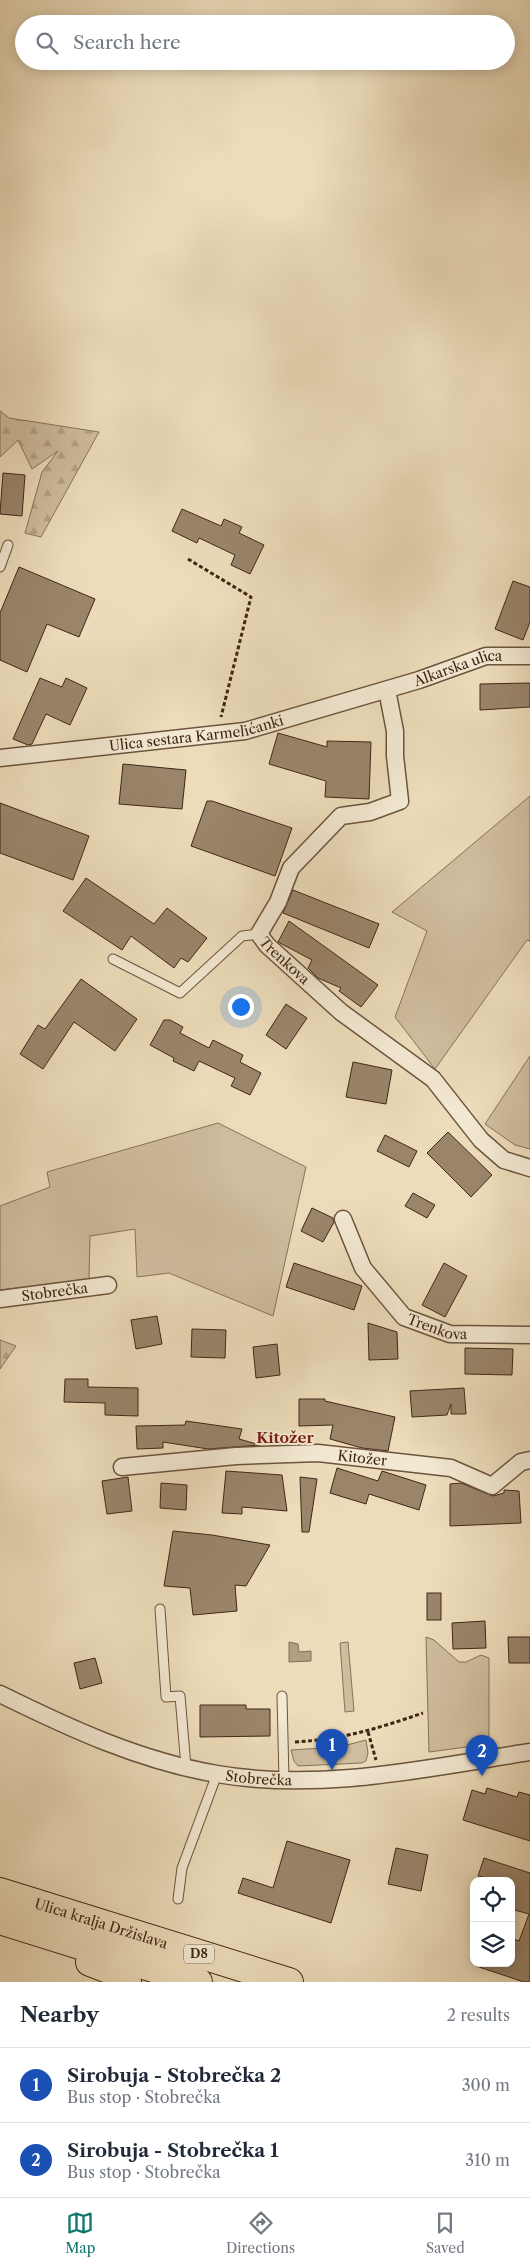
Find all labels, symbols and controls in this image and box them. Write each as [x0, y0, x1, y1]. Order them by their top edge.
search box [15, 15, 515, 70]
icon: search [33, 29, 61, 57]
text: Search here [73, 31, 181, 54]
street label: Alkarska ulica [410, 647, 503, 690]
street label: Ulica sestara Karmelićanki [108, 711, 286, 755]
street label: Trenkova [255, 933, 314, 989]
your location [228, 994, 254, 1020]
street label: Stobrečka [20, 1279, 89, 1305]
street label: Trenkova [405, 1310, 468, 1343]
district label: Kitožer [256, 1428, 314, 1447]
street label: Kitožer [336, 1446, 388, 1470]
pin: 1 [316, 1729, 348, 1770]
pin: 2 [466, 1735, 498, 1776]
street label: Stobrečka [224, 1766, 293, 1789]
map controls [470, 1877, 515, 1967]
button: locate [470, 1877, 515, 1922]
street label: Ulica kralja Držislava [32, 1894, 171, 1953]
button: layers [470, 1922, 515, 1967]
road number: D8 [184, 1945, 214, 1964]
text: Nearby [20, 2002, 99, 2027]
text: 2 results [447, 2005, 510, 2025]
text: Sirobuja - Stobrečka 2 [67, 2064, 281, 2087]
text: 1 [32, 2075, 40, 2095]
text: 300 m [462, 2075, 510, 2095]
text: Bus stop · Stobrečka [67, 2087, 221, 2107]
text: Sirobuja - Stobrečka 1 [67, 2139, 278, 2162]
text: 2 [31, 2150, 41, 2170]
text: 310 m [465, 2150, 510, 2170]
text: Bus stop · Stobrečka [67, 2162, 221, 2182]
tab: Map [65, 2209, 95, 2257]
tab: Directions [226, 2209, 295, 2257]
tab: Saved [426, 2209, 465, 2257]

